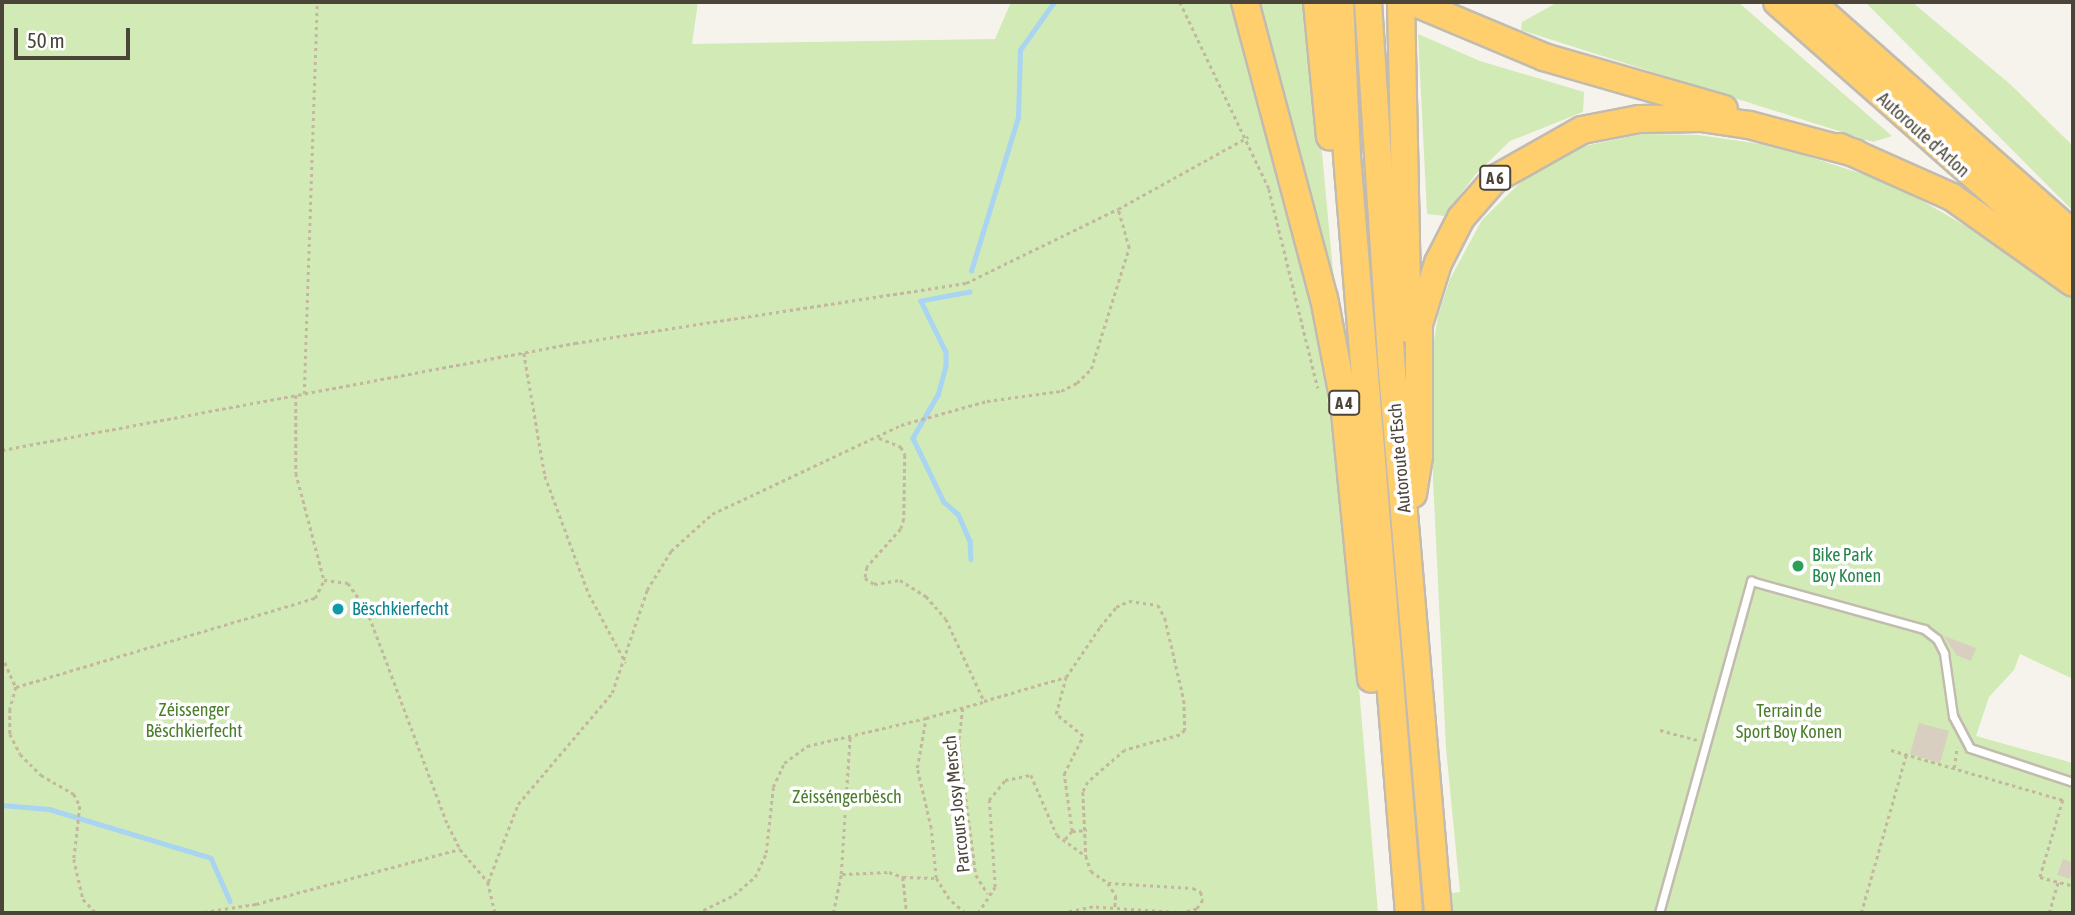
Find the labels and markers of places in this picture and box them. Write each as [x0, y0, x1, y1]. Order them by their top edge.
place label: Bike Park Boy Konen [1812, 545, 1881, 588]
marker: Bike Park Boy Konen [1790, 558, 1806, 574]
place label: Bëschkierfecht [352, 598, 449, 620]
marker: Bëschkierfecht [330, 601, 346, 617]

